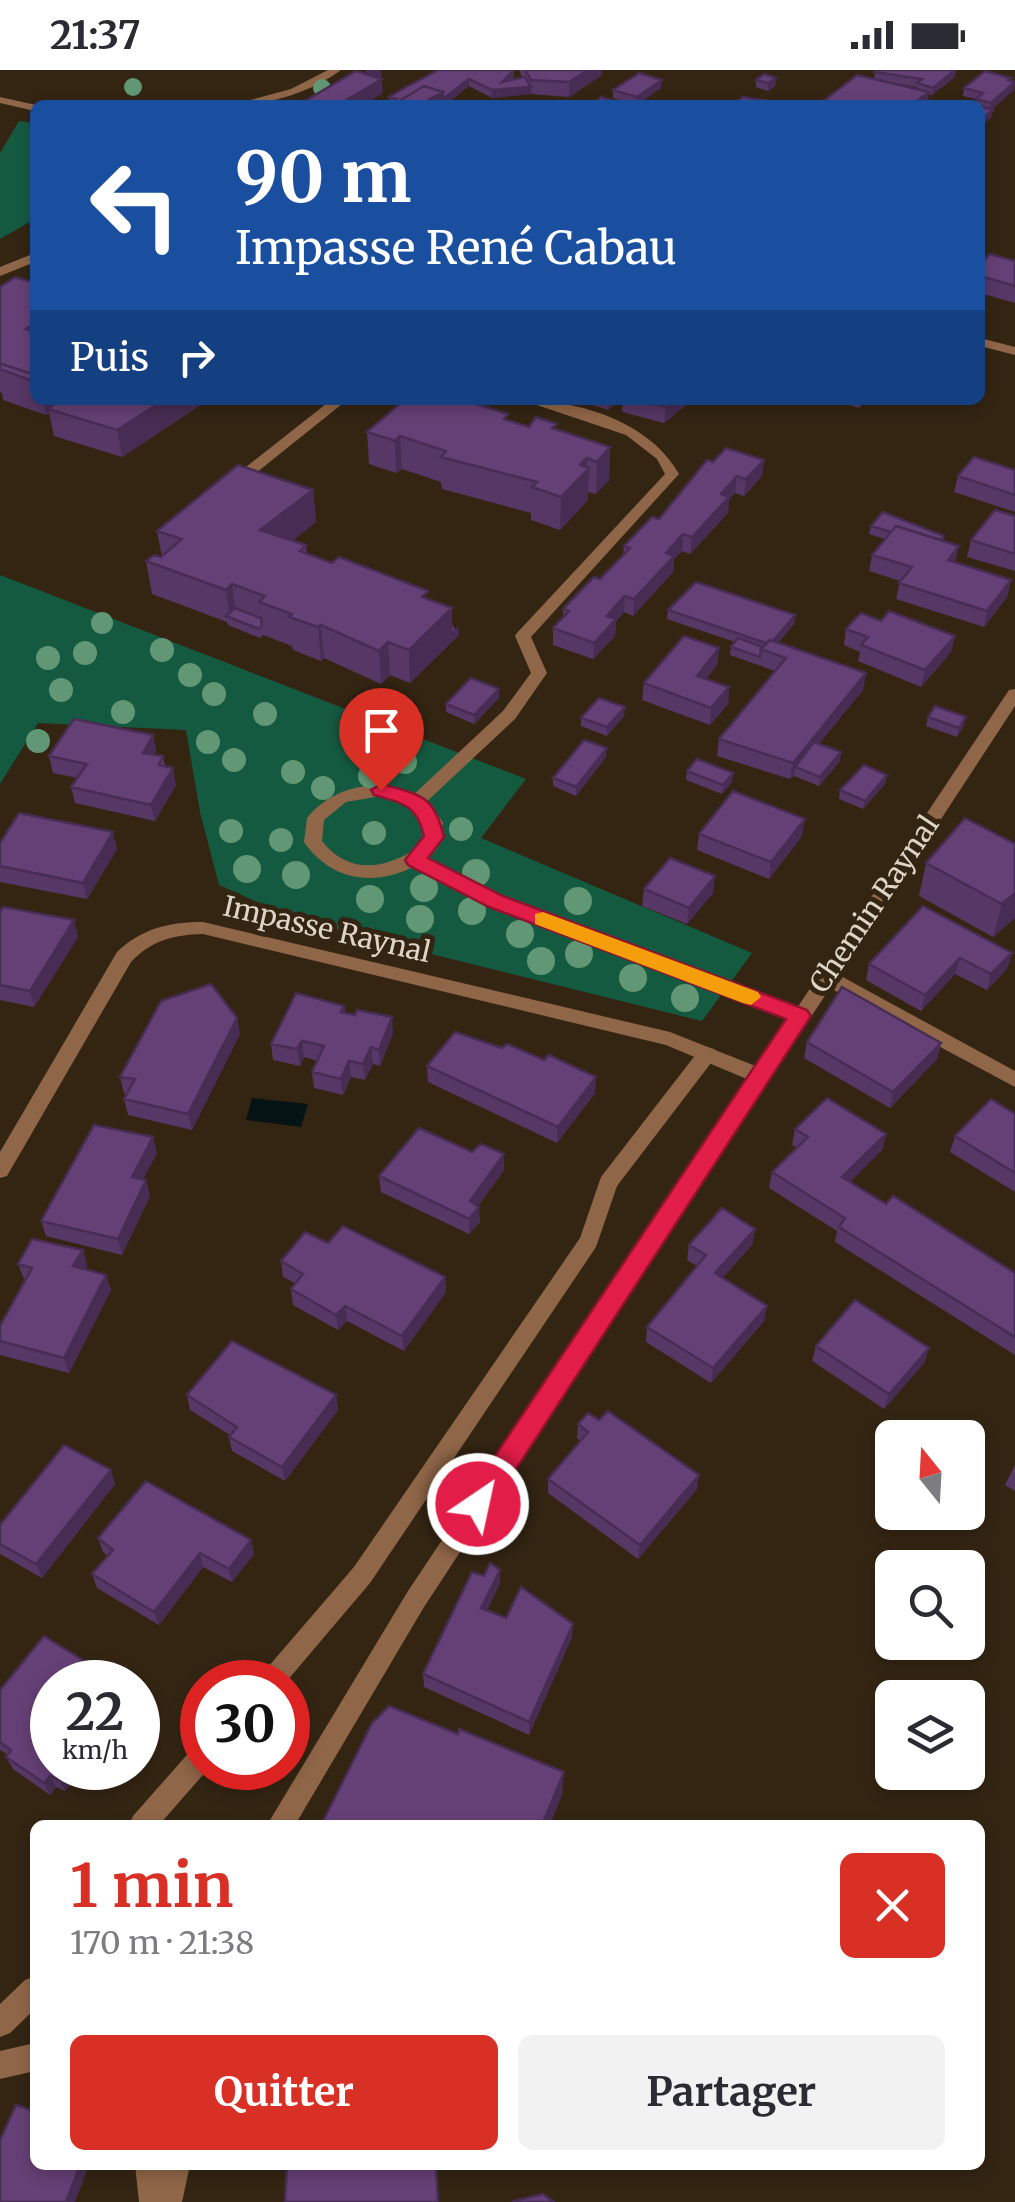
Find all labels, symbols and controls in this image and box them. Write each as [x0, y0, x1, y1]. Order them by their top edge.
text: 21:37 [50, 12, 140, 59]
text: 90 m [235, 133, 412, 221]
icon: left [70, 140, 200, 270]
text: Impasse René Cabau [235, 220, 677, 276]
icon: right [169, 330, 224, 385]
text: Puis [70, 334, 149, 381]
pin [339, 688, 424, 791]
icon: arrive [354, 703, 409, 758]
street label: Chemin Raynal [801, 808, 947, 1000]
street label: Impasse Raynal [220, 888, 434, 970]
north arrow [875, 1420, 985, 1530]
map controls [875, 1420, 985, 1790]
position arrow [426, 1452, 530, 1556]
button: search [875, 1550, 985, 1660]
speed limit sign: 30 [180, 1660, 310, 1790]
button: layers [875, 1680, 985, 1790]
text: 22 [66, 1681, 124, 1744]
text: km/h [62, 1734, 128, 1766]
text: 1 min [70, 1848, 233, 1923]
button: close [840, 1853, 945, 1958]
text: 170 m · 21:38 [70, 1923, 254, 1963]
button: Quitter [70, 2035, 498, 2150]
button: Partager [518, 2035, 945, 2150]

